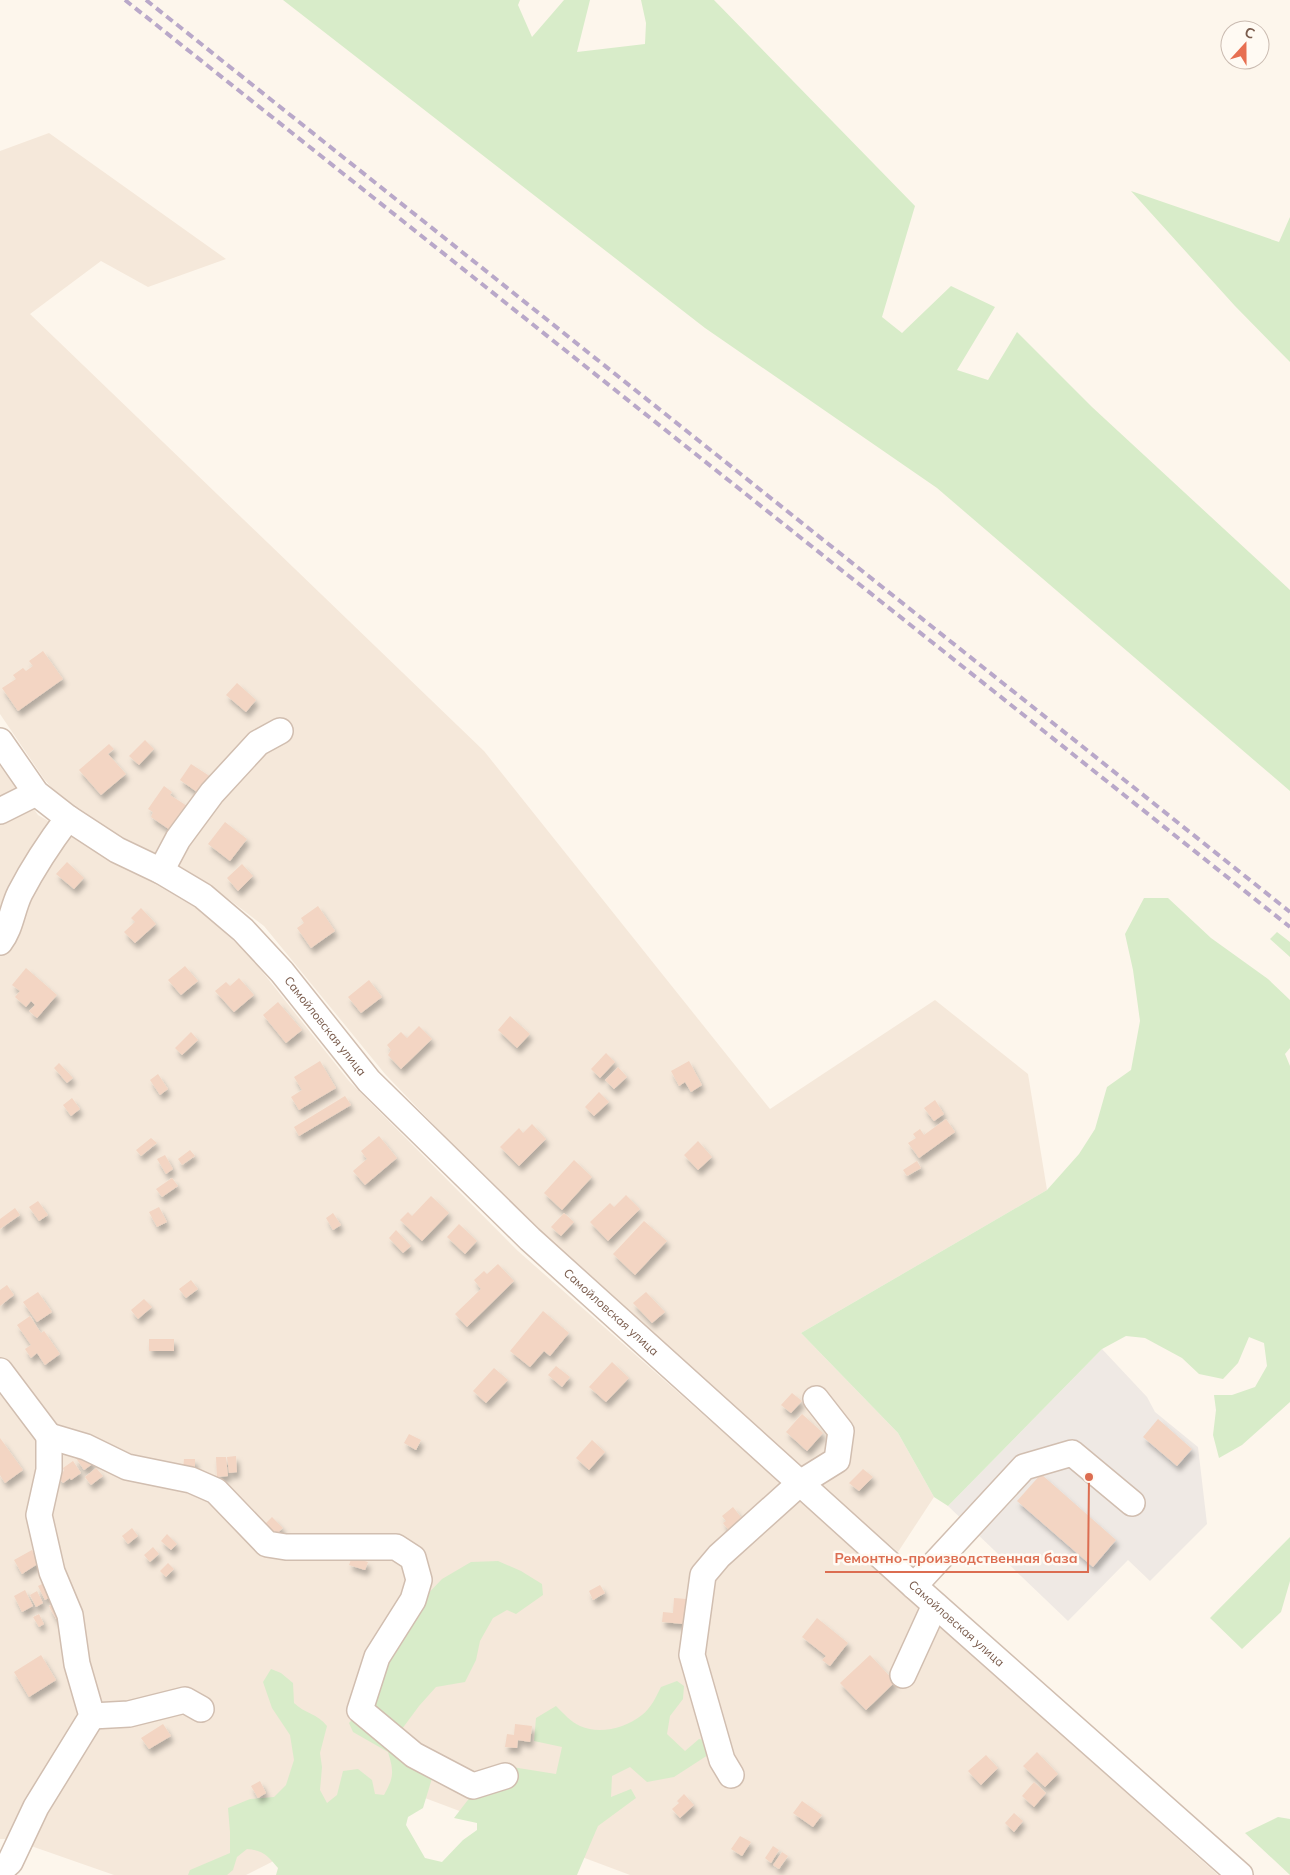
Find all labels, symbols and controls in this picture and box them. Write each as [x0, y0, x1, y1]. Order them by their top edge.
north arrow [1220, 20, 1270, 70]
text: С [1242, 23, 1257, 43]
street label: Самойловская улица [281, 973, 370, 1078]
street label: Самойловская улица [561, 1265, 662, 1359]
callout: Ремонтно-производственная база [825, 1543, 1088, 1572]
text: Ремонтно-производственная база [834, 1549, 1078, 1567]
street label: Самойловская улица [906, 1577, 1008, 1670]

